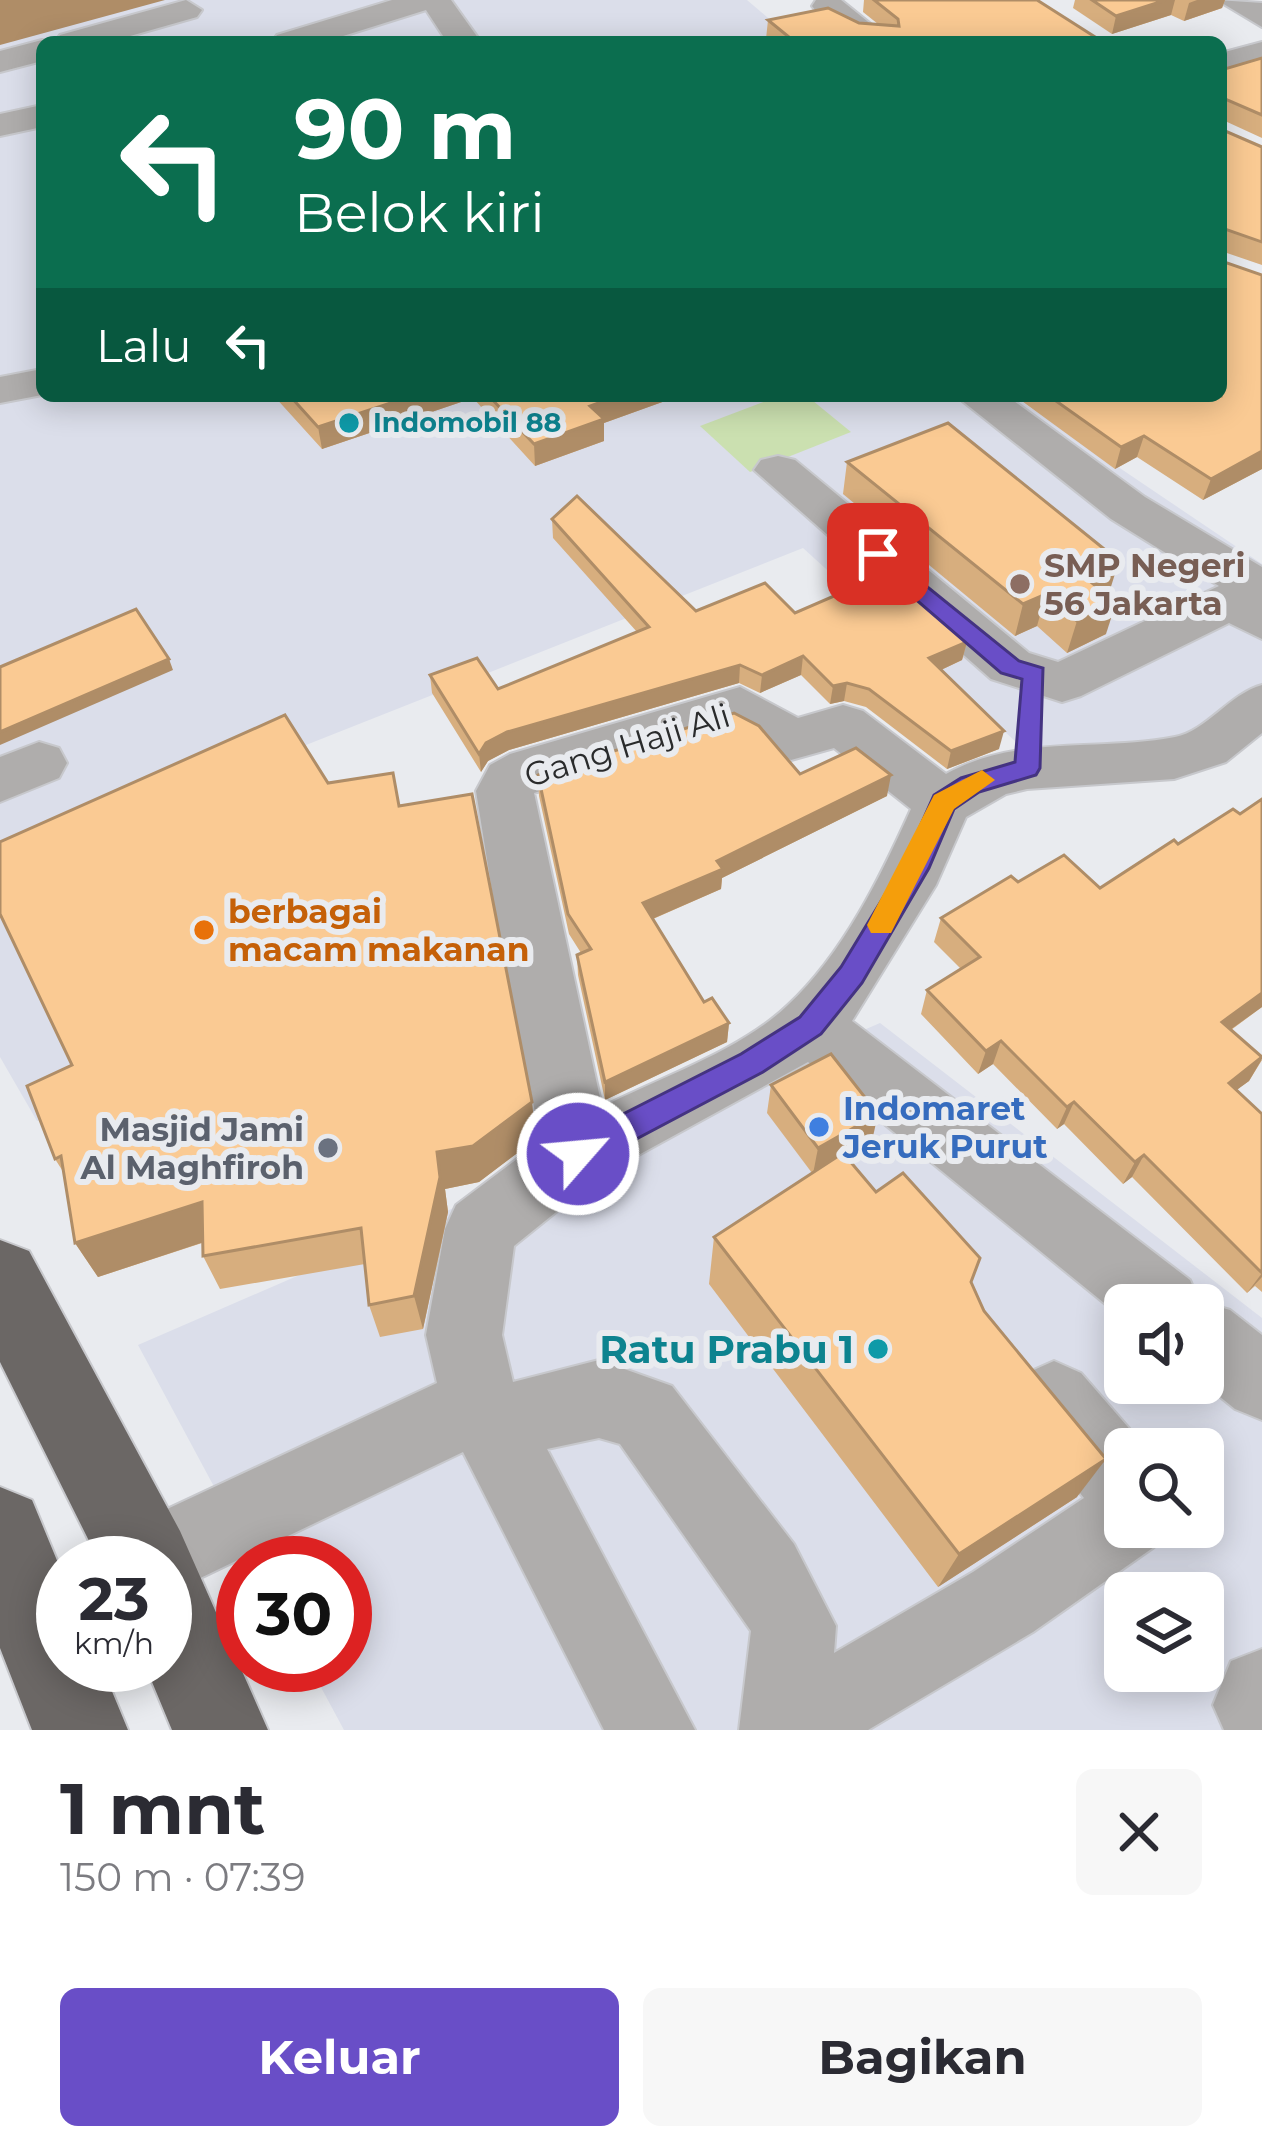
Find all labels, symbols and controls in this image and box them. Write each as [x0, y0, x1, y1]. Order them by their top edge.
text: 90 m [294, 78, 516, 180]
icon: left [96, 84, 252, 240]
text: Belok kiri [294, 180, 545, 246]
icon: left [215, 312, 281, 378]
text: Lalu [96, 318, 191, 373]
place label: Indomobil 88 [373, 406, 561, 439]
marker: Indomobil 88 [336, 410, 362, 436]
pin [827, 503, 929, 605]
icon: arrive [845, 521, 911, 587]
place label: SMP Negeri 56 Jakarta [1044, 545, 1246, 623]
marker: SMP Negeri 56 Jakarta [1007, 571, 1033, 597]
street label: Gang Haji Ali [519, 695, 735, 795]
place label: berbagai macam makanan [228, 891, 530, 969]
marker: berbagai macam makanan [191, 917, 217, 943]
place label: Indomaret Jeruk Purut [842, 1088, 1048, 1166]
position arrow [515, 1091, 641, 1217]
place label: Masjid Jami Al Maghfiroh [79, 1109, 304, 1187]
marker: Indomaret Jeruk Purut [806, 1114, 832, 1140]
marker: Masjid Jami Al Maghfiroh [315, 1135, 341, 1161]
map controls [1104, 1284, 1224, 1692]
button: sound [1104, 1284, 1224, 1404]
place label: Ratu Prabu 1 [599, 1325, 854, 1373]
marker: Ratu Prabu 1 [865, 1336, 891, 1362]
button: search [1104, 1428, 1224, 1548]
speed limit sign: 30 [216, 1536, 372, 1692]
text: 23 [79, 1562, 149, 1635]
button: layers [1104, 1572, 1224, 1692]
text: km/h [74, 1625, 154, 1662]
text: 1 mnt [60, 1764, 265, 1852]
button: close [1076, 1769, 1202, 1895]
text: 150 m · 07:39 [60, 1853, 306, 1901]
button: Keluar [60, 1988, 619, 2126]
button: Bagikan [643, 1988, 1202, 2126]

